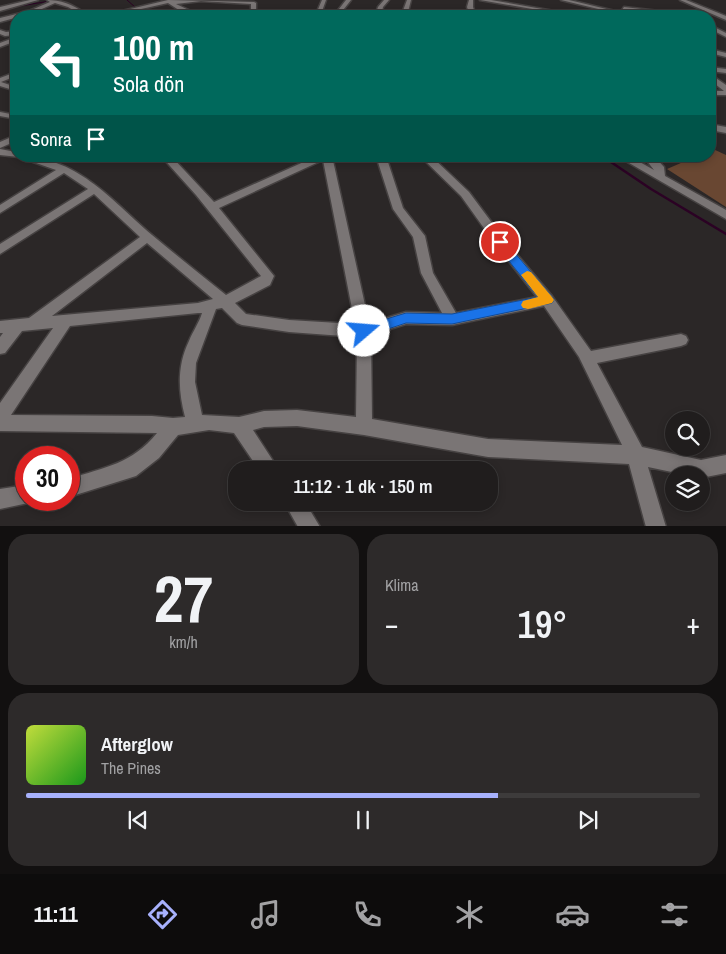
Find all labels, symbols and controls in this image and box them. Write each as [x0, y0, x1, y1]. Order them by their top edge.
text: 100 m [113, 24, 194, 71]
icon: left [30, 30, 95, 95]
text: Sola dön [113, 69, 184, 99]
icon: arrive [82, 125, 110, 153]
text: Sonra [30, 126, 72, 152]
pin [479, 221, 521, 263]
icon: arrive [486, 228, 514, 256]
position arrow [337, 304, 389, 356]
map controls [665, 411, 710, 511]
button: search [665, 411, 710, 456]
speed limit sign: 30 [15, 446, 80, 511]
button: layers [665, 466, 710, 511]
text: 11:12 · 1 dk · 150 m [293, 473, 433, 499]
text: 27 [154, 555, 213, 642]
text: Klima [385, 574, 419, 596]
text: 19° [518, 599, 567, 650]
text: − [385, 605, 398, 643]
text: + [687, 605, 700, 643]
text: km/h [169, 631, 198, 653]
text: Afterglow [101, 731, 173, 757]
text: The Pines [101, 757, 161, 779]
icon: previous [124, 806, 152, 834]
icon: pause [349, 806, 377, 834]
icon: next [574, 806, 602, 834]
icon: directions [145, 897, 180, 932]
icon: music [248, 897, 283, 932]
icon: phone [350, 897, 385, 932]
icon: climate [452, 897, 487, 932]
icon: car [555, 897, 590, 932]
icon: filters [657, 897, 692, 932]
text: 11:11 [34, 899, 78, 929]

